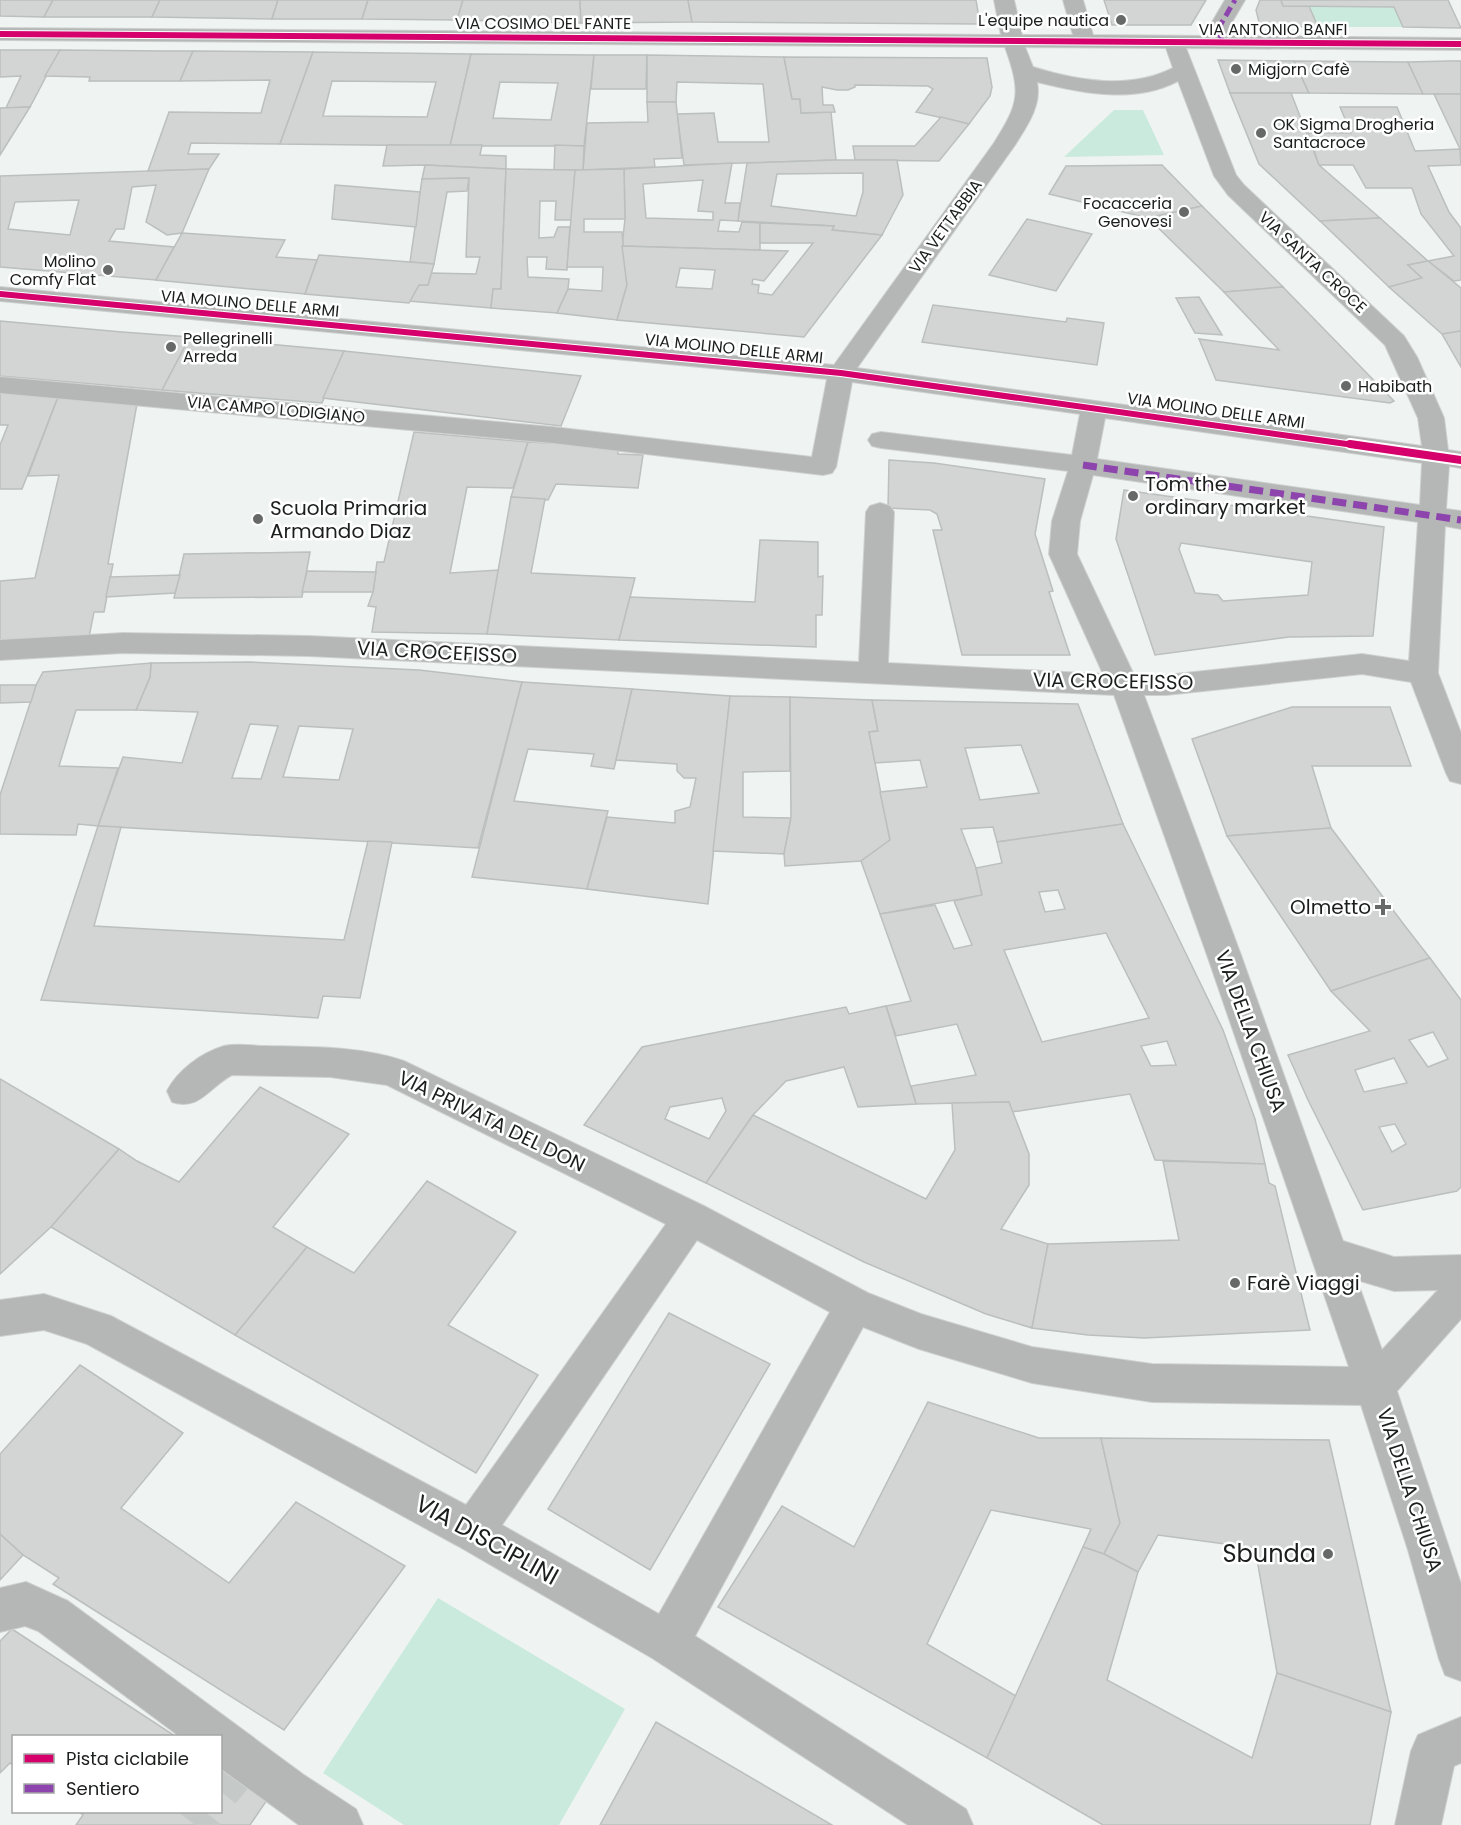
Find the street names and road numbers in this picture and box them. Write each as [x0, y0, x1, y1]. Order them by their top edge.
street label: VIA COSIMO DEL FANTE [455, 12, 631, 35]
street label: VIA ANTONIO BANFI [1199, 18, 1347, 41]
street label: VIA VETTABBIA [903, 174, 988, 278]
street label: VIA SANTA CROCE [1254, 206, 1372, 319]
street label: VIA MOLINO DELLE ARMI [160, 284, 340, 323]
street label: VIA MOLINO DELLE ARMI [644, 328, 824, 369]
street label: VIA MOLINO DELLE ARMI [1126, 387, 1306, 434]
street label: VIA CAMPO LODIGIANO [186, 390, 366, 429]
street label: VIA CROCEFISSO [356, 634, 518, 670]
street label: VIA CROCEFISSO [1033, 666, 1193, 696]
street label: VIA DELLA CHIUSA [1209, 946, 1293, 1116]
street label: VIA PRIVATA DEL DON [394, 1064, 590, 1178]
street label: VIA DELLA CHIUSA [1370, 1405, 1450, 1575]
street label: VIA DISCIPLINI [410, 1487, 565, 1593]

